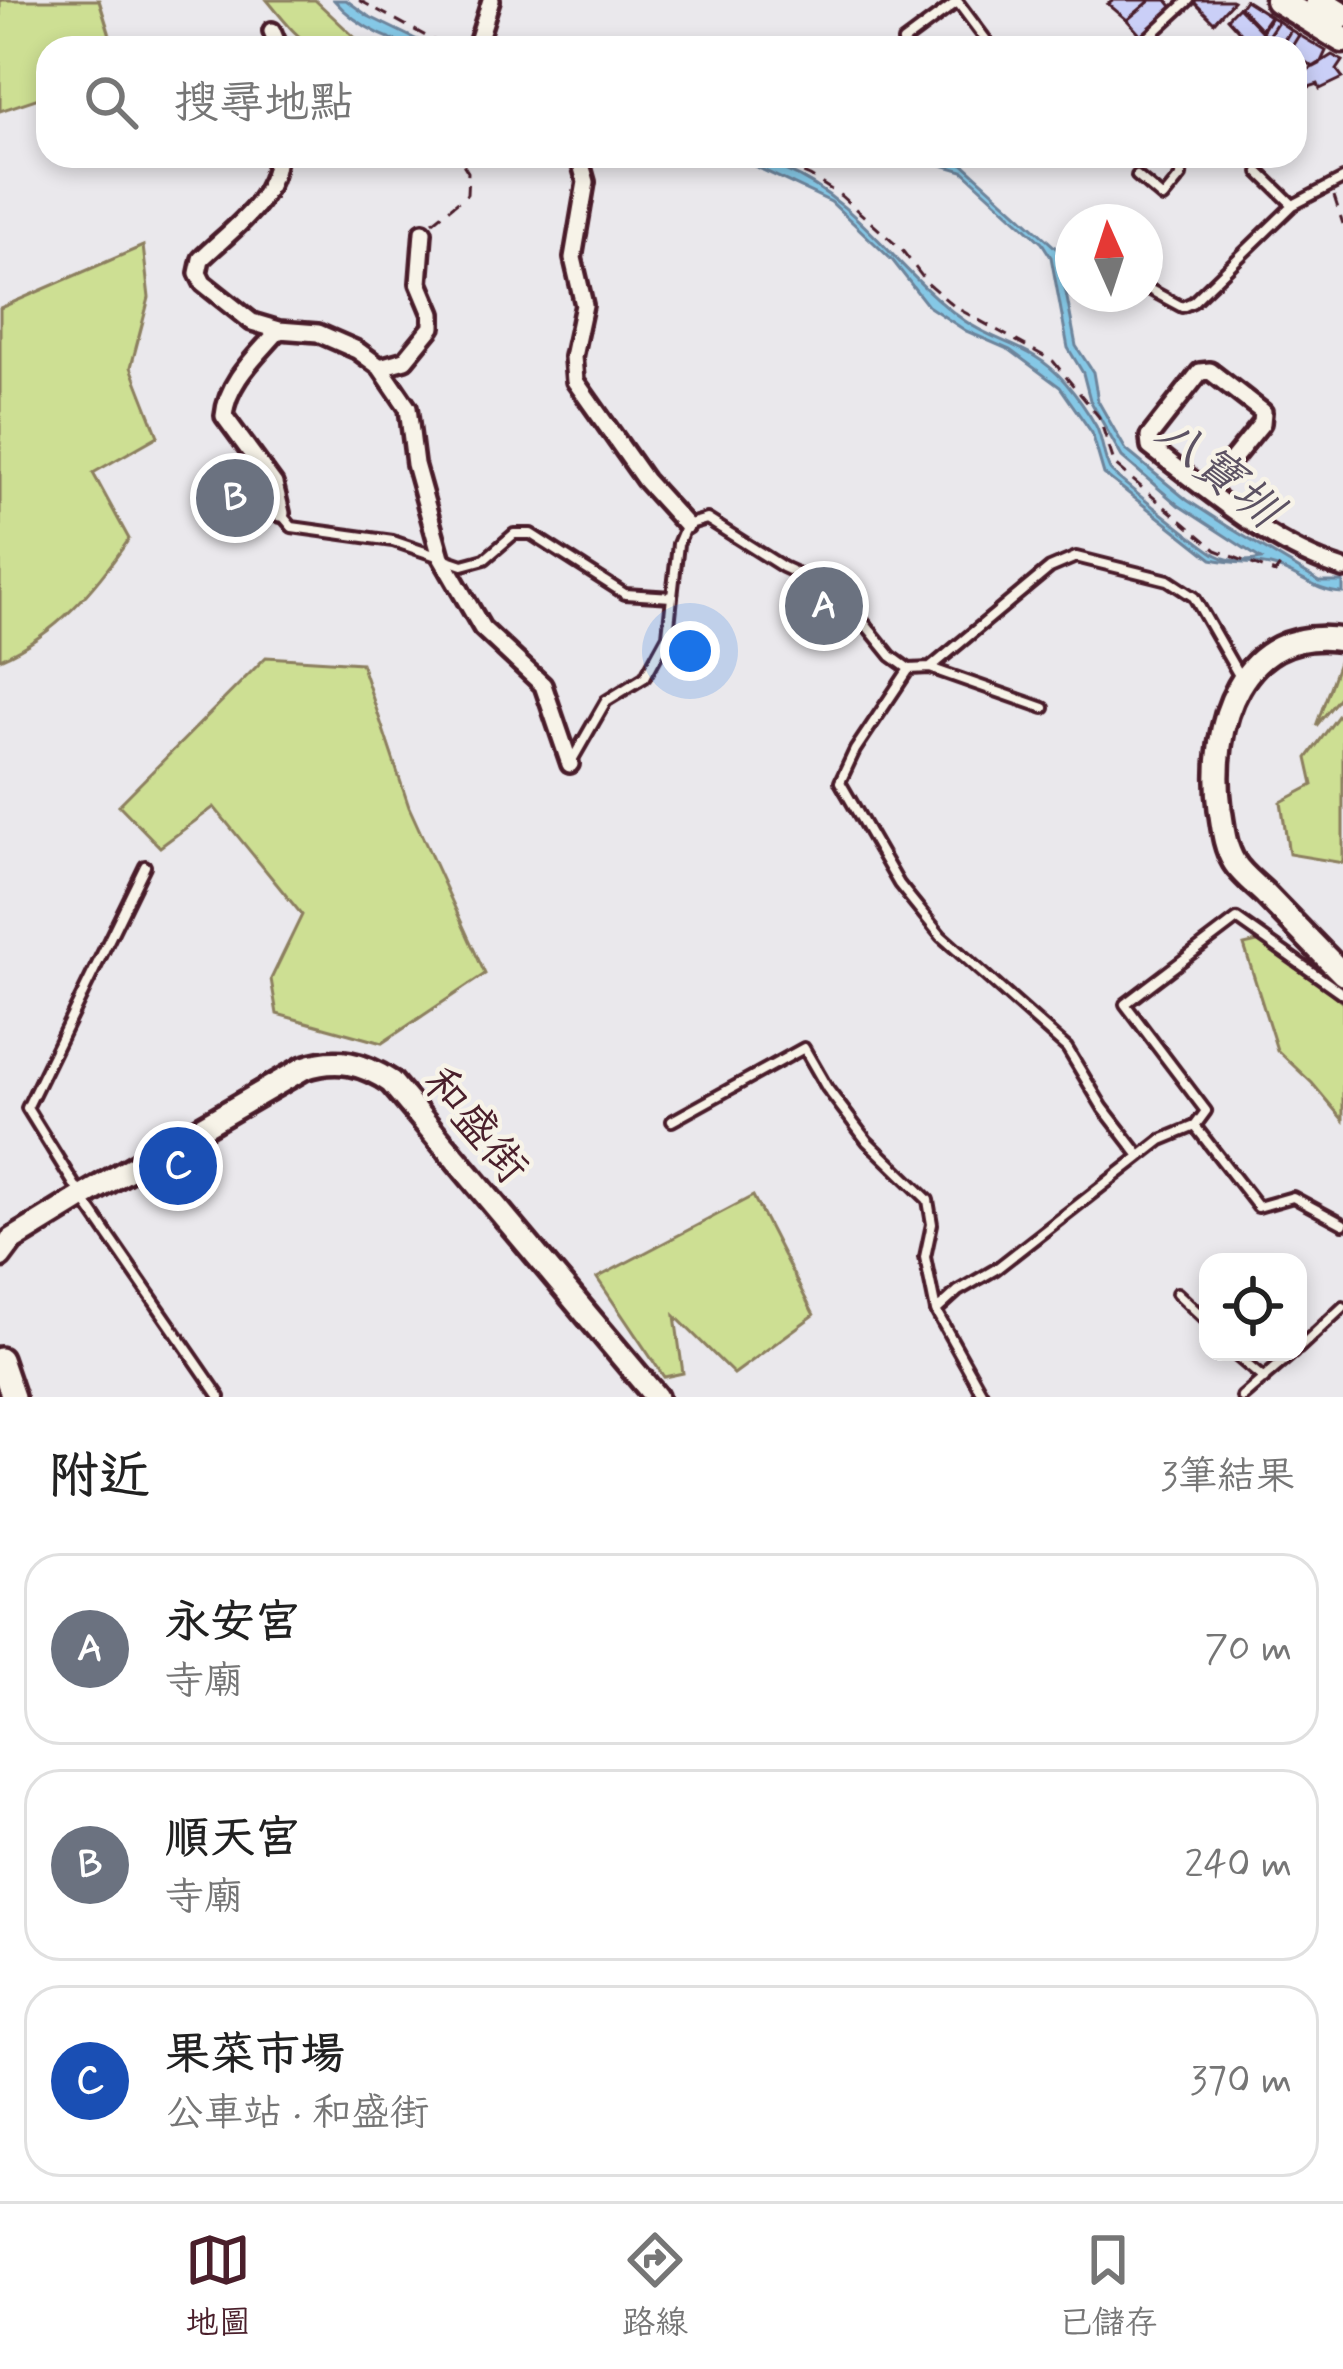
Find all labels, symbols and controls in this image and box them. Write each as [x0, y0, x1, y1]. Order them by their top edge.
search box [36, 36, 1307, 168]
icon: search [78, 69, 144, 135]
text: 搜尋地點 [174, 75, 354, 134]
north arrow [1055, 204, 1163, 312]
water label: 八寶圳 [1141, 403, 1296, 546]
pin: B [196, 453, 274, 543]
pin: A [785, 561, 863, 651]
your location [660, 621, 720, 681]
street label: 和盛街 [408, 1056, 540, 1197]
pin: C [139, 1121, 217, 1211]
map controls [1199, 1253, 1307, 1361]
button: locate [1199, 1253, 1307, 1361]
text: 附近 [48, 1445, 150, 1511]
text: 3筆結果 [1160, 1452, 1295, 1503]
text: 永安宮 [165, 1594, 300, 1653]
text: A [77, 1624, 103, 1675]
text: 70 m [1204, 1624, 1292, 1675]
text: 寺廟 [165, 1657, 243, 1708]
text: 順天宮 [165, 1810, 300, 1869]
text: B [78, 1840, 102, 1891]
text: 240 m [1184, 1840, 1292, 1891]
text: 寺廟 [165, 1873, 243, 1924]
text: 果菜市場 [165, 2026, 345, 2085]
text: C [76, 2056, 104, 2107]
text: 370 m [1190, 2056, 1292, 2107]
text: 公車站 · 和盛街 [165, 2089, 429, 2140]
tab: 地圖 [185, 2227, 251, 2346]
tab: 路線 [622, 2227, 688, 2346]
tab: 已儲存 [1059, 2227, 1158, 2346]

